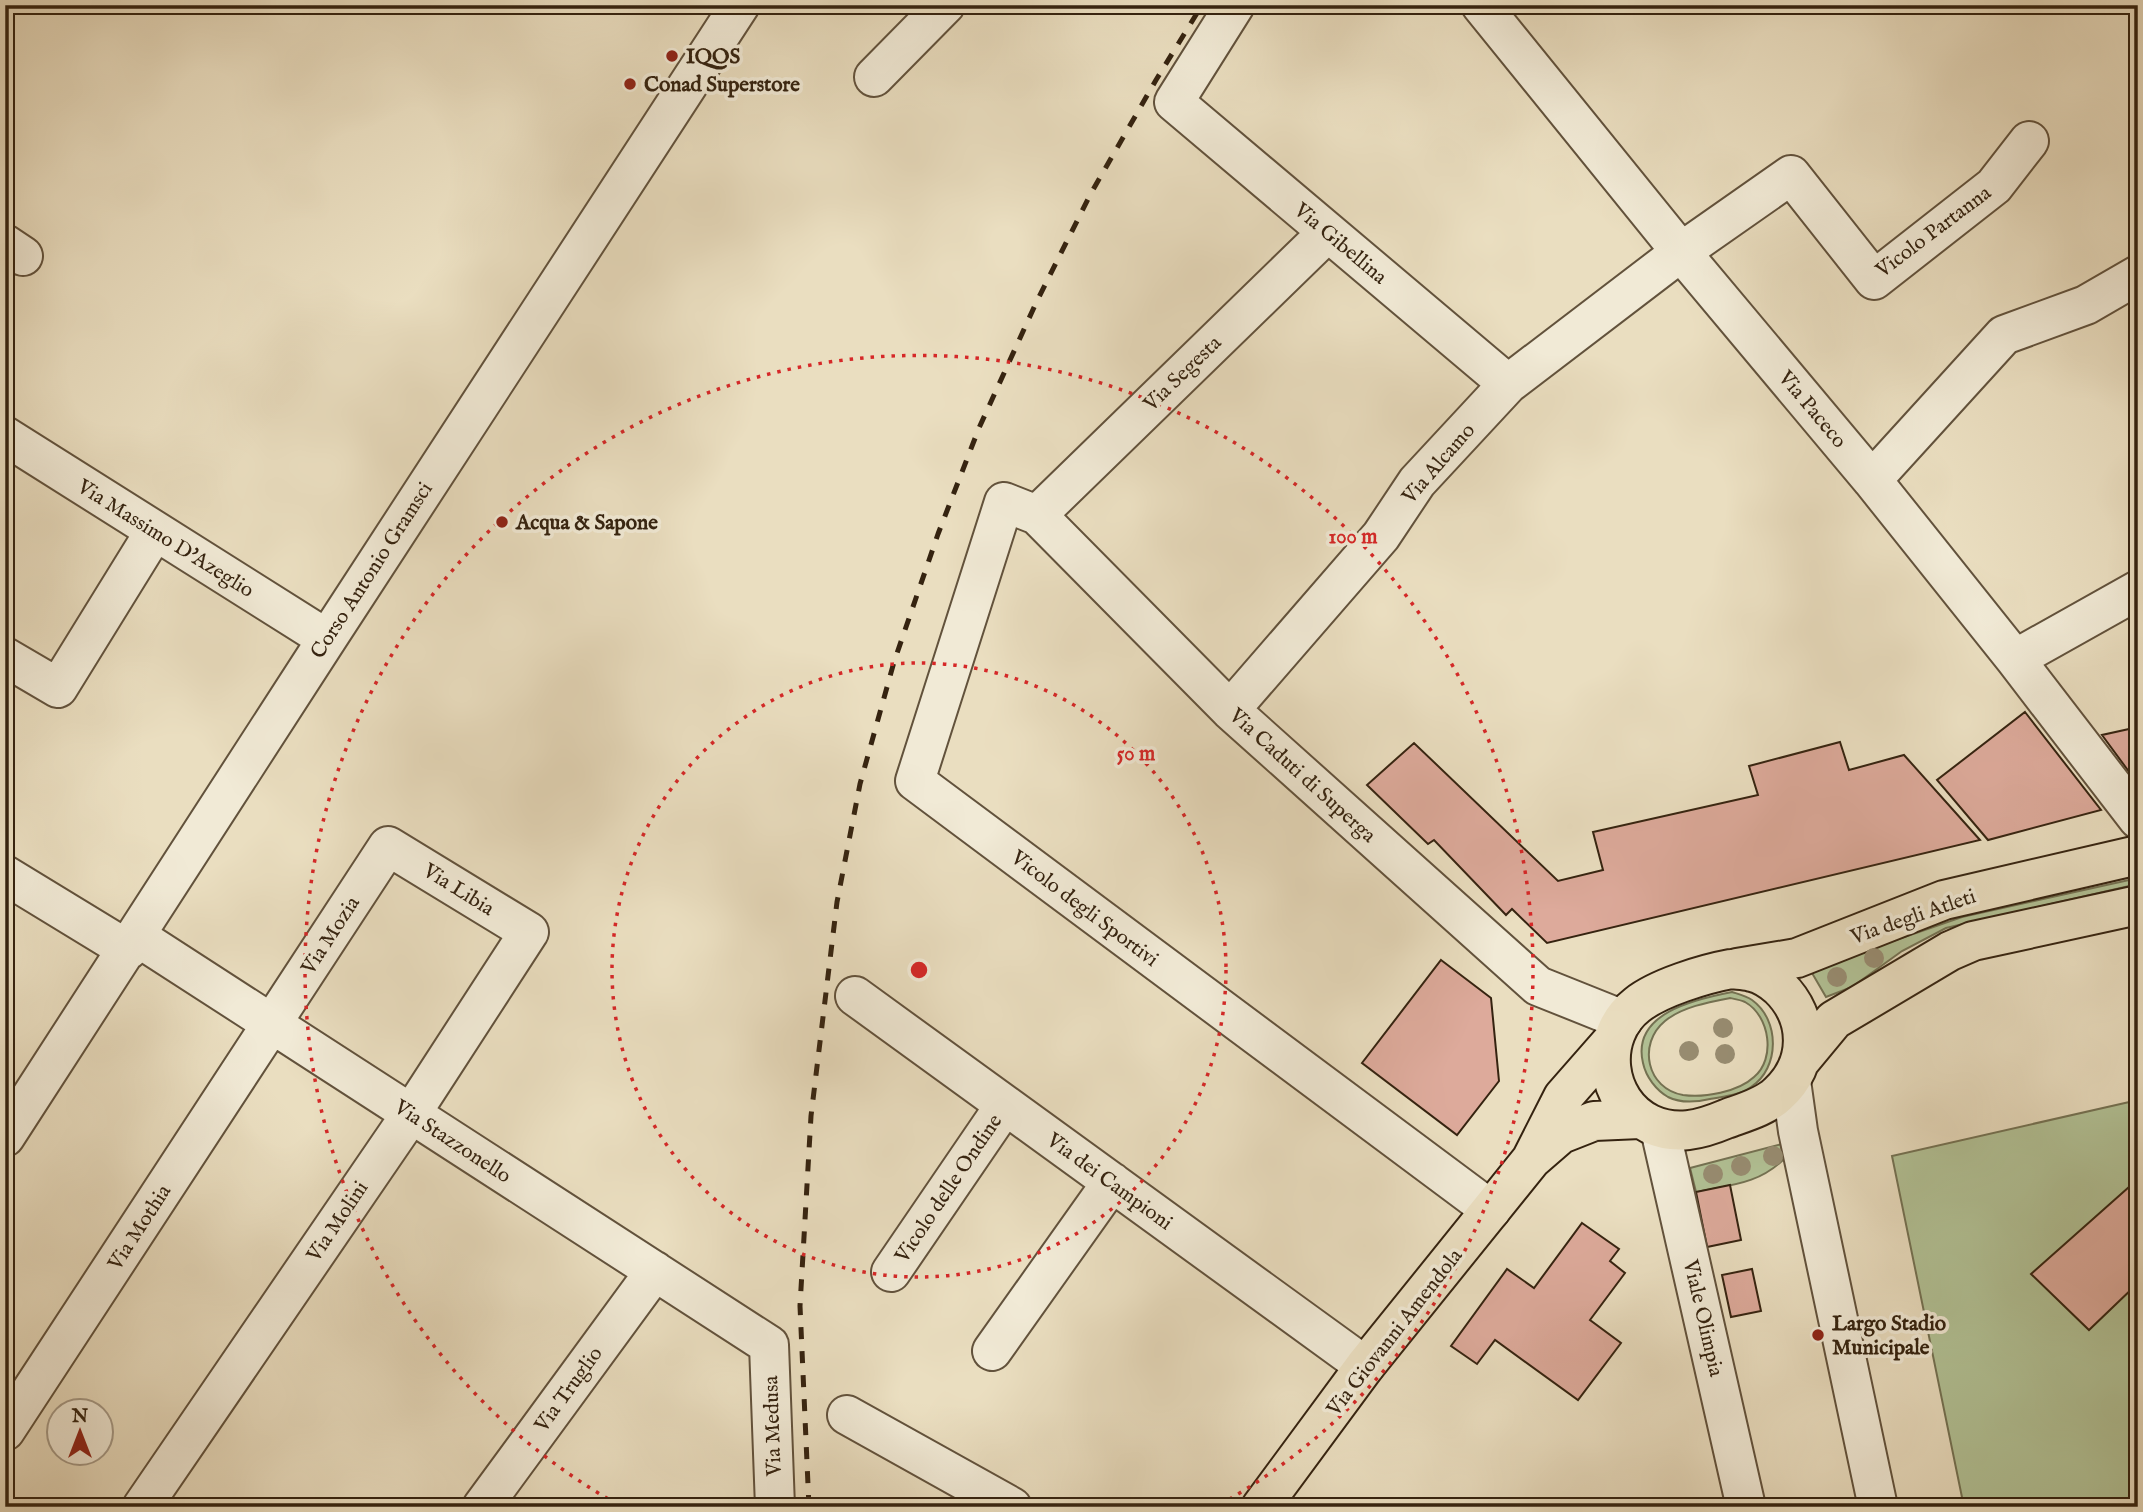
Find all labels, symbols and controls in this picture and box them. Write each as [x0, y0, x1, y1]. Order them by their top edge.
place label: IQOS [686, 44, 740, 71]
marker: IQOS [664, 48, 680, 64]
place label: Conad Superstore [644, 72, 800, 99]
marker: Conad Superstore [622, 76, 638, 92]
street label: Vicolo Partanna [1870, 179, 1998, 285]
street label: Via Gibellina [1287, 197, 1393, 292]
street label: Via Segesta [1138, 330, 1228, 419]
street label: Via Paceco [1771, 365, 1852, 454]
street label: Via Alcamo [1396, 418, 1482, 511]
street label: Via Massimo D'Azeglio [71, 473, 259, 605]
street label: Corso Antonio Gramsci [305, 477, 439, 664]
place label: Acqua & Sapone [515, 510, 658, 537]
marker: Acqua & Sapone [494, 514, 510, 530]
text: 100 m [1328, 524, 1378, 551]
street label: Via Caduti di Superga [1222, 702, 1382, 850]
text: 50 m [1117, 741, 1156, 768]
street label: Vicolo degli Sportivi [1004, 844, 1163, 974]
street label: Via Libia [417, 857, 500, 923]
street label: Via degli Atleti [1846, 883, 1980, 952]
street label: Via Mozia [295, 891, 367, 981]
centre of rings [907, 958, 931, 982]
street label: Via Stazzonello [388, 1094, 516, 1190]
street label: Vicolo delle Ondine [889, 1109, 1009, 1269]
street label: Via dei Campioni [1040, 1127, 1177, 1237]
street label: Via Molini [301, 1176, 375, 1268]
street label: Via Mothia [102, 1179, 178, 1277]
street label: Via Giovanni Amendola [1321, 1243, 1470, 1423]
street label: Viale Olimpia [1676, 1256, 1729, 1380]
place label: Largo Stadio Municipale [1832, 1311, 1947, 1362]
marker: Largo Stadio Municipale [1810, 1327, 1826, 1343]
street label: Via Truglio [529, 1342, 609, 1439]
street label: Via Medusa [758, 1374, 789, 1478]
north arrow [46, 1396, 116, 1466]
text: N [71, 1405, 89, 1429]

